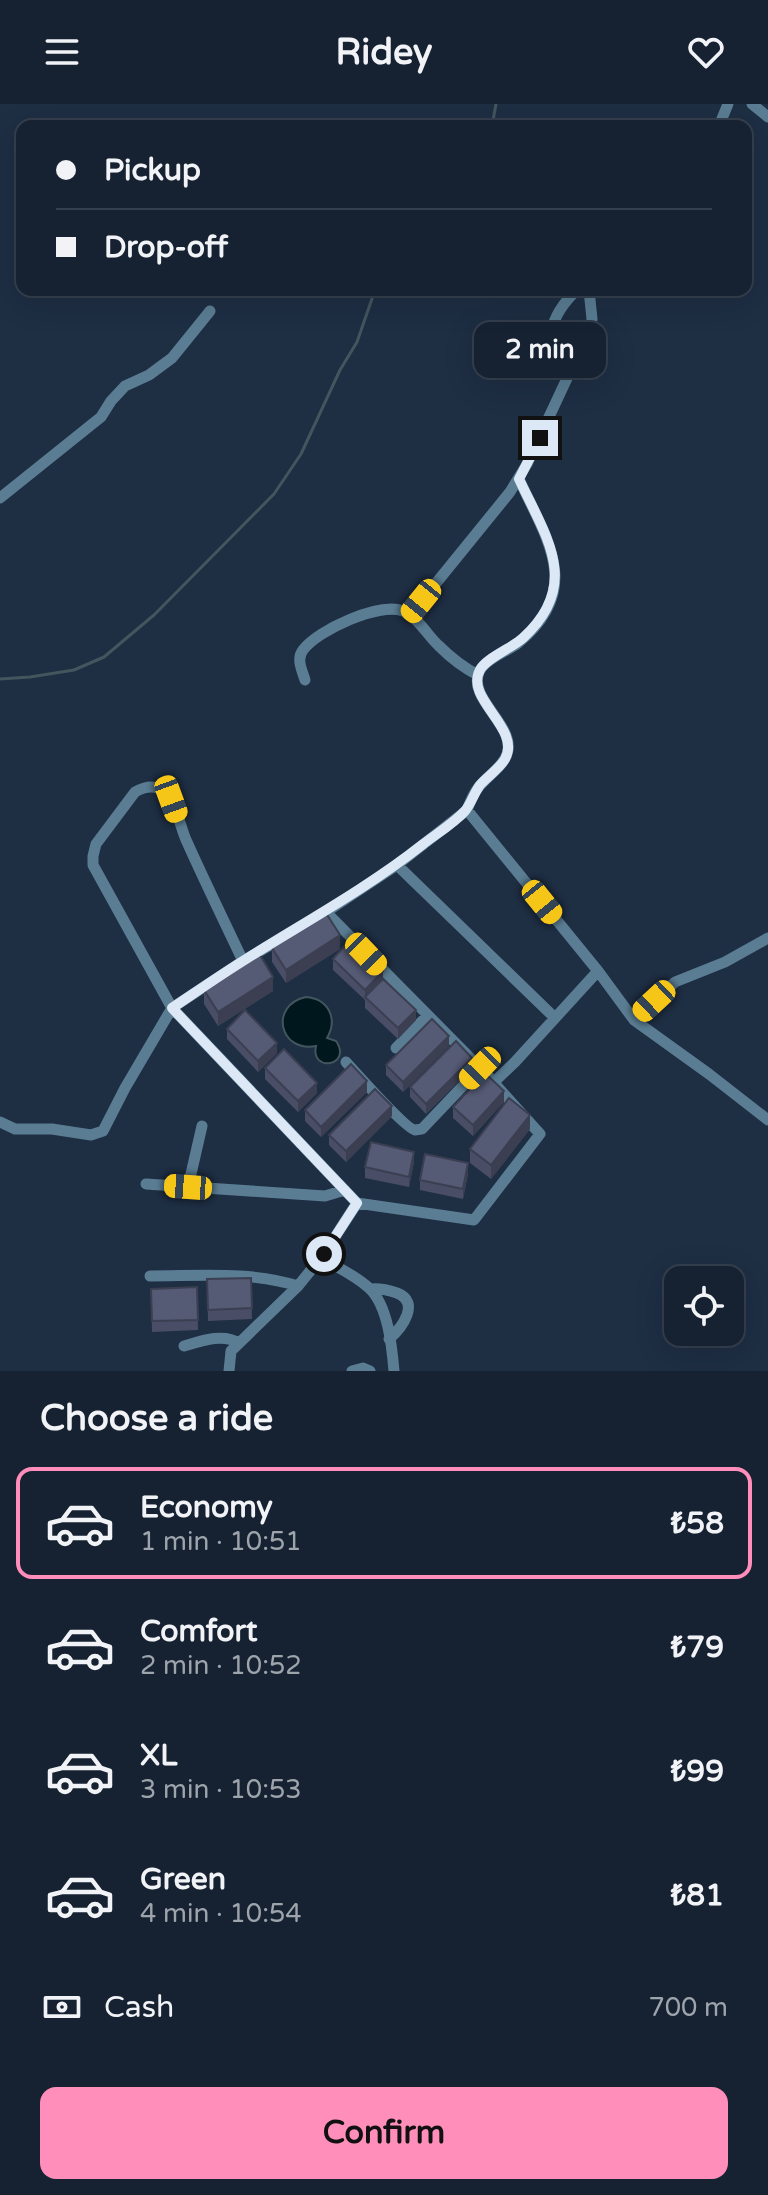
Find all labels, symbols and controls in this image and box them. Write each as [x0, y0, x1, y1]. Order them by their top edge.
icon: menu [40, 30, 84, 74]
icon: heart [684, 30, 728, 74]
text: Ridey [336, 31, 432, 74]
text: Pickup [104, 152, 201, 189]
text: Drop-off [104, 229, 228, 266]
callout: 2 min [474, 322, 606, 378]
text: 2 min [505, 334, 575, 365]
route end [522, 420, 558, 456]
car [397, 575, 445, 627]
car [152, 772, 190, 826]
car [518, 876, 566, 928]
car [341, 928, 391, 980]
car [628, 976, 680, 1026]
car [455, 1042, 505, 1094]
car [163, 1173, 213, 1201]
route start [306, 1236, 342, 1272]
map controls [664, 1266, 744, 1346]
button: locate [664, 1266, 744, 1346]
text: Choose a ride [40, 1397, 273, 1440]
icon: car [44, 1487, 116, 1559]
text: Economy [140, 1489, 273, 1526]
text: ₺58 [670, 1505, 724, 1542]
text: 1 min · 10:51 [140, 1526, 302, 1557]
icon: car [44, 1611, 116, 1683]
text: Comfort [140, 1613, 258, 1650]
text: ₺79 [670, 1629, 724, 1666]
text: 2 min · 10:52 [140, 1650, 302, 1681]
icon: car [44, 1735, 116, 1807]
text: XL [140, 1737, 177, 1774]
text: ₺99 [670, 1753, 724, 1790]
text: 3 min · 10:53 [140, 1774, 302, 1805]
icon: car [44, 1859, 116, 1931]
text: Green [140, 1861, 226, 1898]
text: ₺81 [670, 1877, 724, 1914]
text: 4 min · 10:54 [140, 1898, 302, 1929]
icon: cash [40, 1985, 84, 2029]
text: Cash [104, 1989, 174, 2026]
text: 700 m [648, 1992, 728, 2023]
button: Confirm [40, 2087, 728, 2179]

